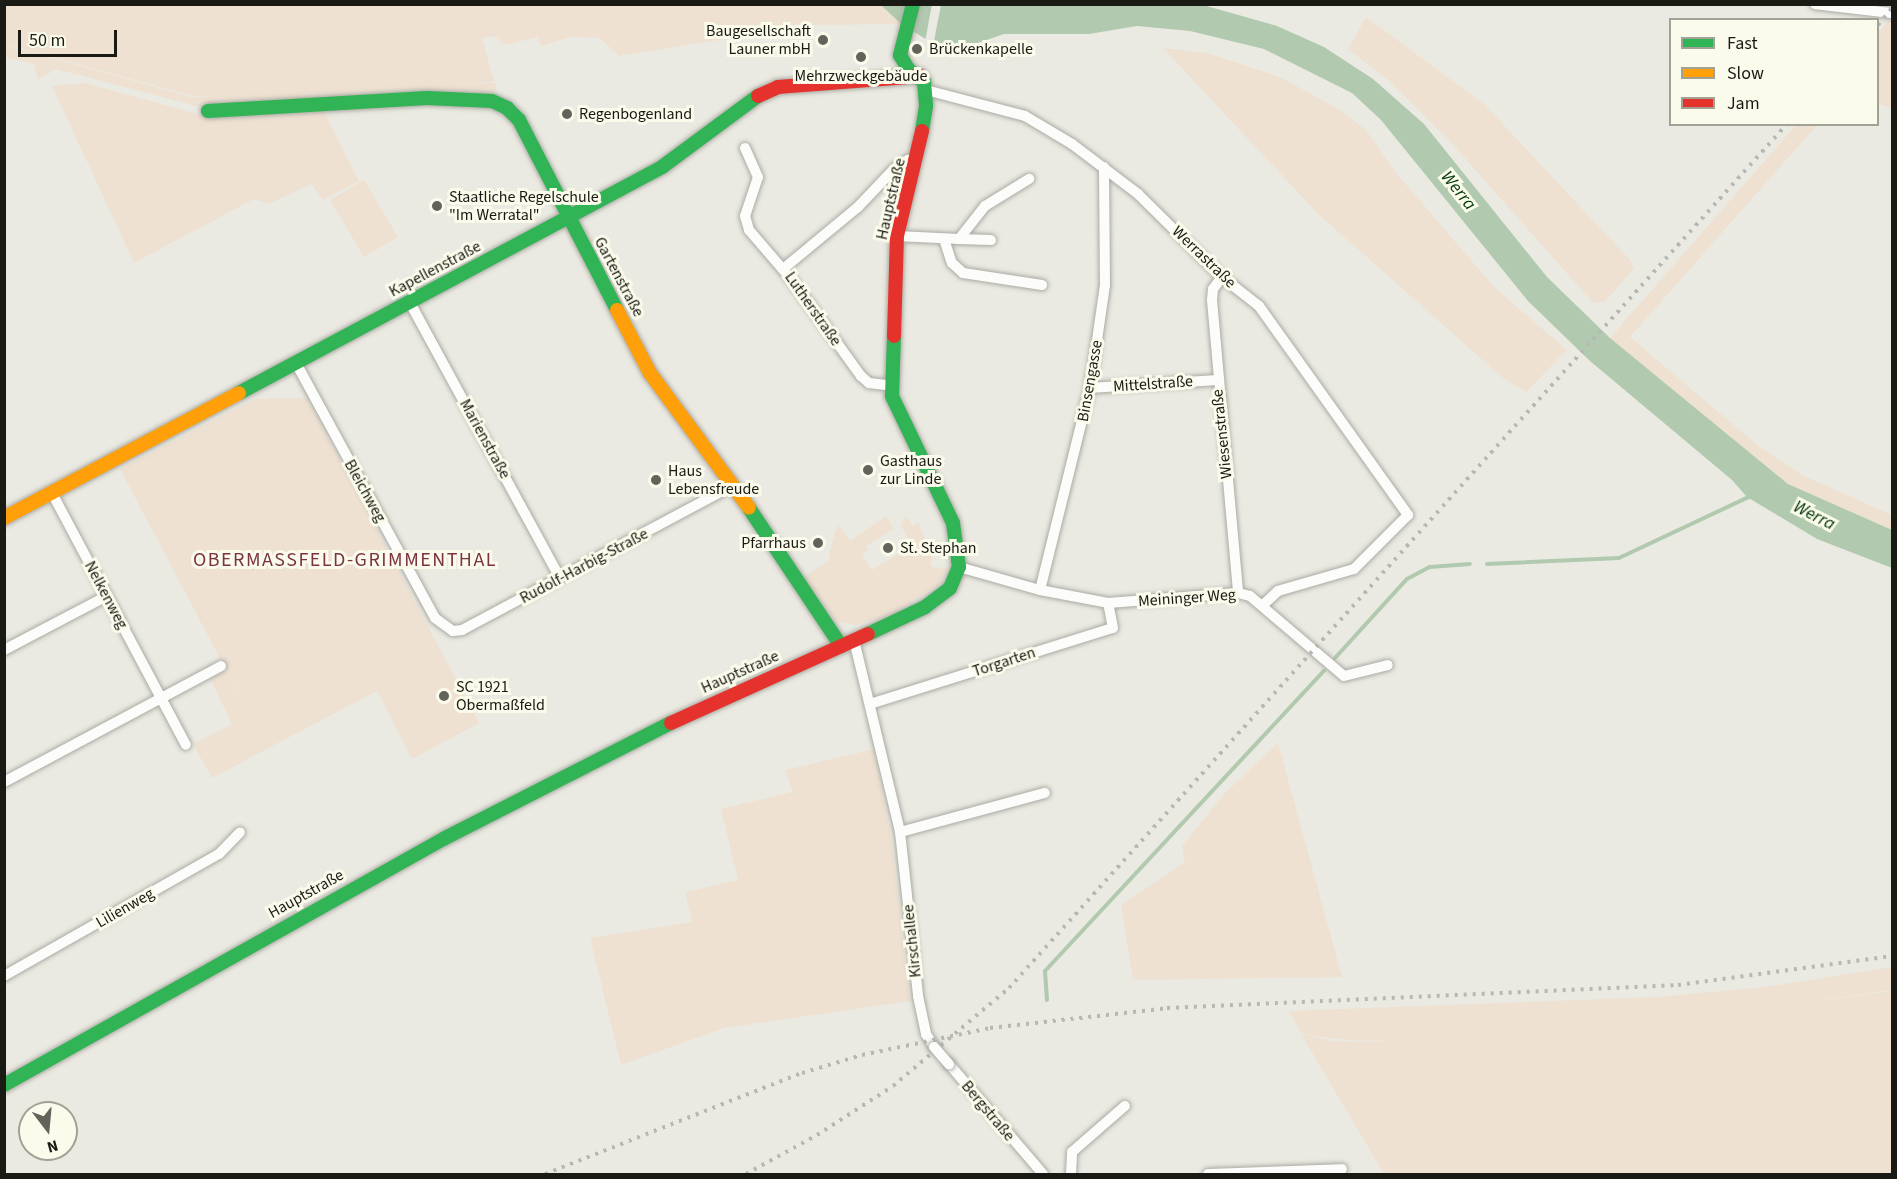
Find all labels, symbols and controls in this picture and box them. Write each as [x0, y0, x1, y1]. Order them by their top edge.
scale bar [21, 18, 120, 56]
legend [1669, 18, 1879, 126]
place label: Baugesellschaft Launer mbH [706, 21, 811, 59]
text: 50 m [29, 28, 65, 53]
text: Fast [1727, 31, 1758, 56]
marker: Baugesellschaft Launer mbH [816, 33, 830, 47]
place label: Brückenkapelle [929, 39, 1033, 59]
marker: Brückenkapelle [910, 42, 924, 56]
marker: Mehrzweckgebäude [854, 50, 868, 64]
text: Slow [1727, 61, 1764, 86]
place label: Mehrzweckgebäude [795, 66, 927, 86]
text: Jam [1727, 91, 1760, 116]
place label: Regenbogenland [579, 104, 692, 124]
marker: Regenbogenland [560, 107, 574, 121]
street label: Hauptstraße [872, 156, 910, 242]
water label: Werra [1436, 167, 1480, 215]
place label: Staatliche Regelschule "Im Werratal" [449, 187, 599, 225]
marker: Staatliche Regelschule "Im Werratal" [430, 199, 444, 213]
street label: Werrastraße [1168, 222, 1240, 292]
street label: Gartenstraße [590, 234, 648, 320]
street label: Kapellenstraße [386, 237, 484, 301]
street label: Lutherstraße [780, 268, 846, 350]
street label: Binsengasse [1073, 339, 1107, 423]
street label: Mittelstraße [1112, 372, 1194, 396]
street label: Wiesenstraße [1208, 388, 1236, 480]
street label: Marienstraße [455, 396, 515, 482]
place label: Gasthaus zur Linde [880, 451, 942, 489]
street label: Bleichweg [340, 456, 390, 526]
place label: Haus Lebensfreude [668, 461, 759, 499]
marker: Gasthaus zur Linde [861, 463, 875, 477]
marker: Haus Lebensfreude [649, 473, 663, 487]
water label: Werra [1790, 496, 1838, 536]
street label: Rudolf-Harbig-Straße [517, 524, 651, 608]
place label: Pfarrhaus [741, 533, 806, 553]
marker: Pfarrhaus [811, 536, 825, 550]
place label: St. Stephan [900, 538, 977, 558]
marker: St. Stephan [881, 541, 895, 555]
district label: OBERMASSFELD-GRIMMENTHAL [193, 548, 497, 572]
street label: Nelkenweg [80, 558, 132, 632]
street label: Meininger Weg [1138, 585, 1236, 611]
street label: Torgarten [970, 643, 1038, 681]
street label: Hauptstraße [698, 646, 782, 698]
place label: SC 1921 Obermaßfeld [456, 677, 545, 715]
marker: SC 1921 Obermaßfeld [437, 689, 451, 703]
street label: Hauptstraße [265, 865, 347, 923]
street label: Lilienweg [93, 884, 157, 932]
street label: Kirschallee [899, 903, 925, 979]
street label: Bergstraße [957, 1077, 1019, 1145]
north arrow [18, 1101, 78, 1161]
text: N [44, 1134, 61, 1158]

